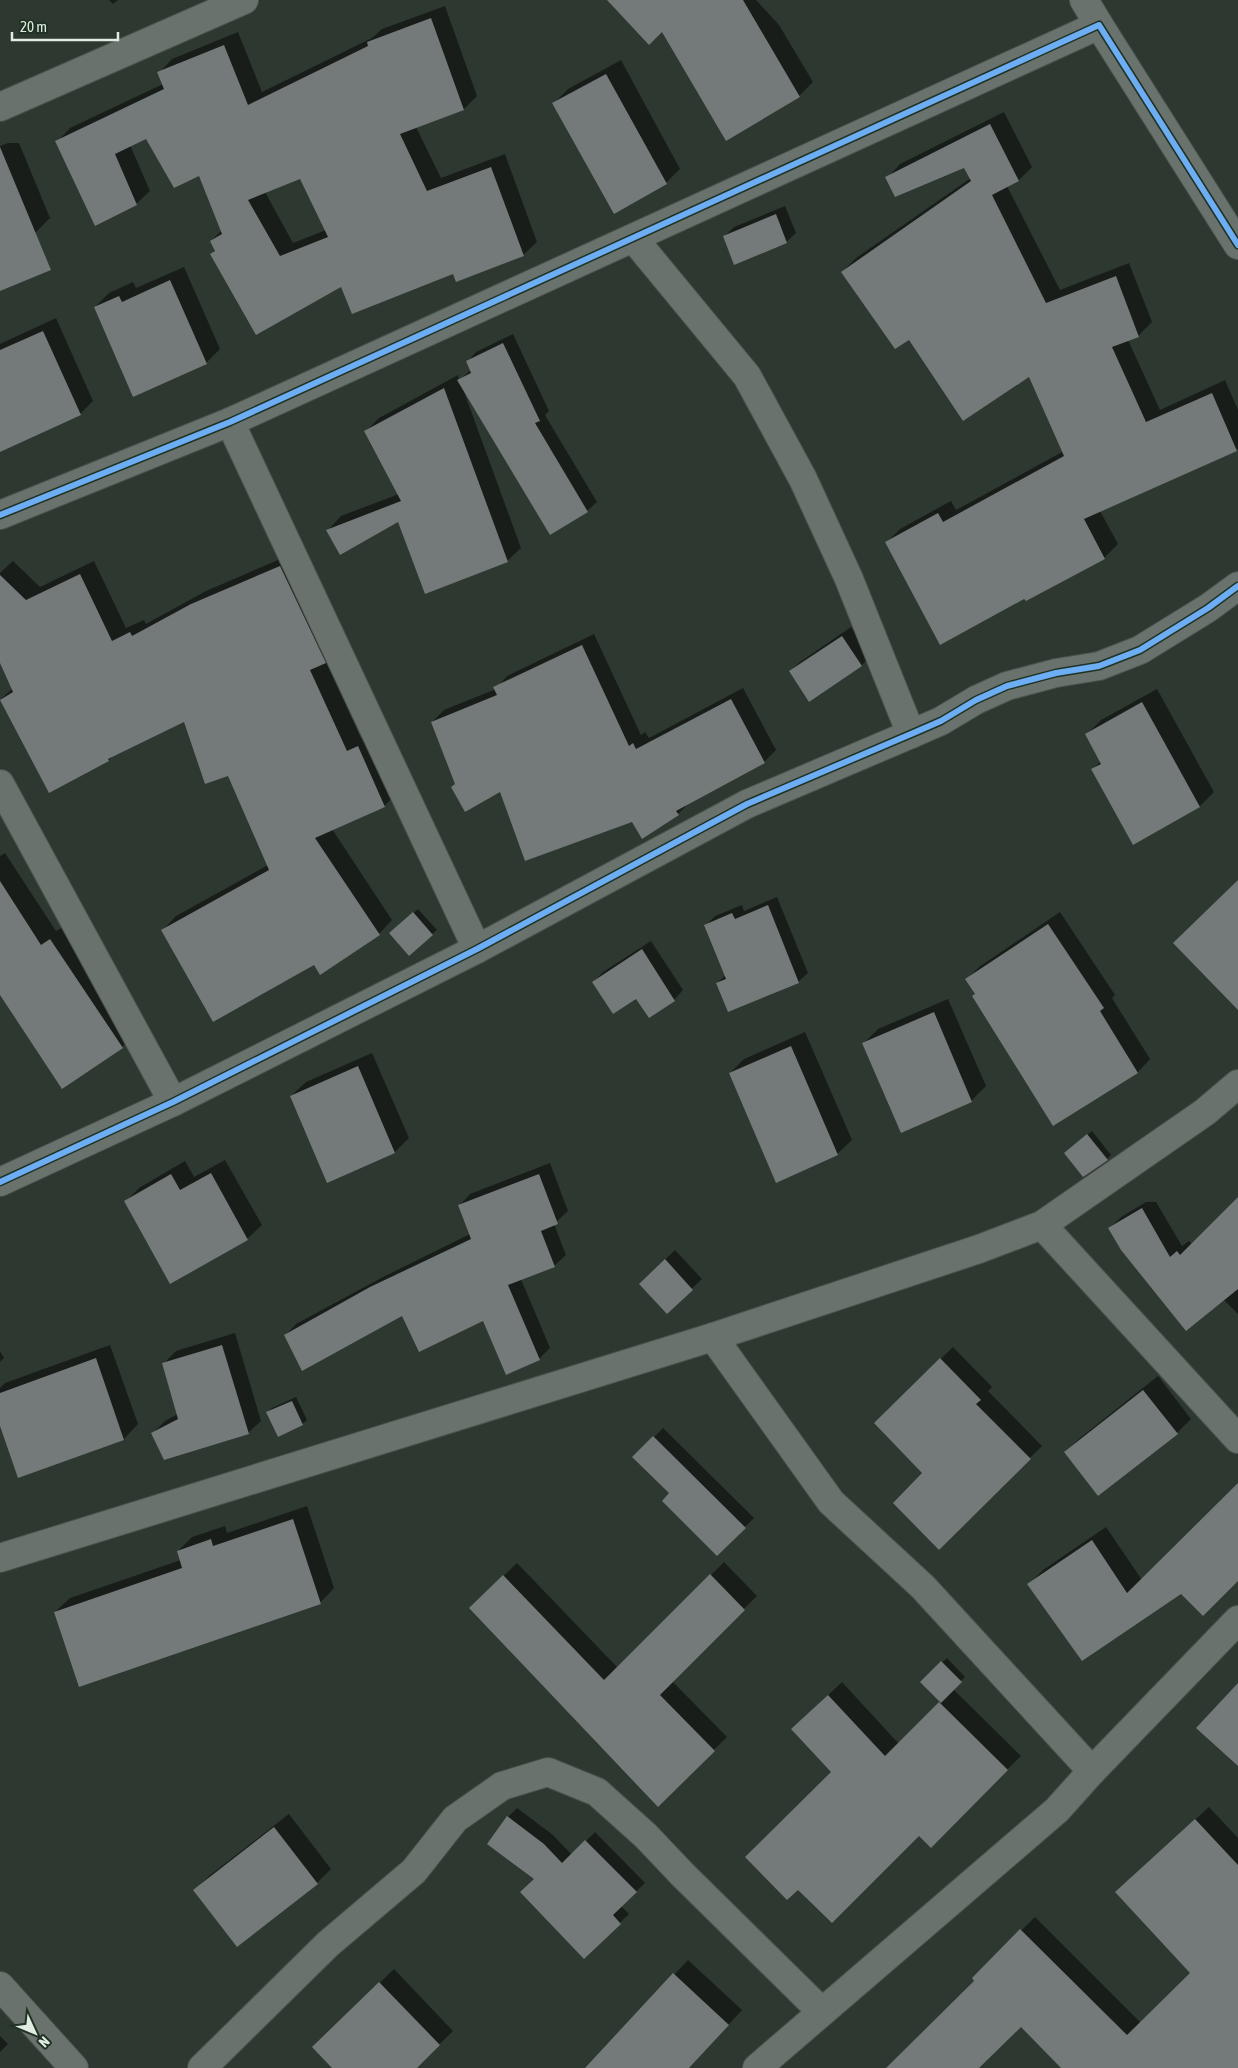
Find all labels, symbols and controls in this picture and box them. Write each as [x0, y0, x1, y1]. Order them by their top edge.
scale bar [12, 10, 119, 42]
text: 20 m [20, 18, 47, 35]
north arrow [10, 2008, 60, 2058]
text: N [36, 2034, 53, 2051]

